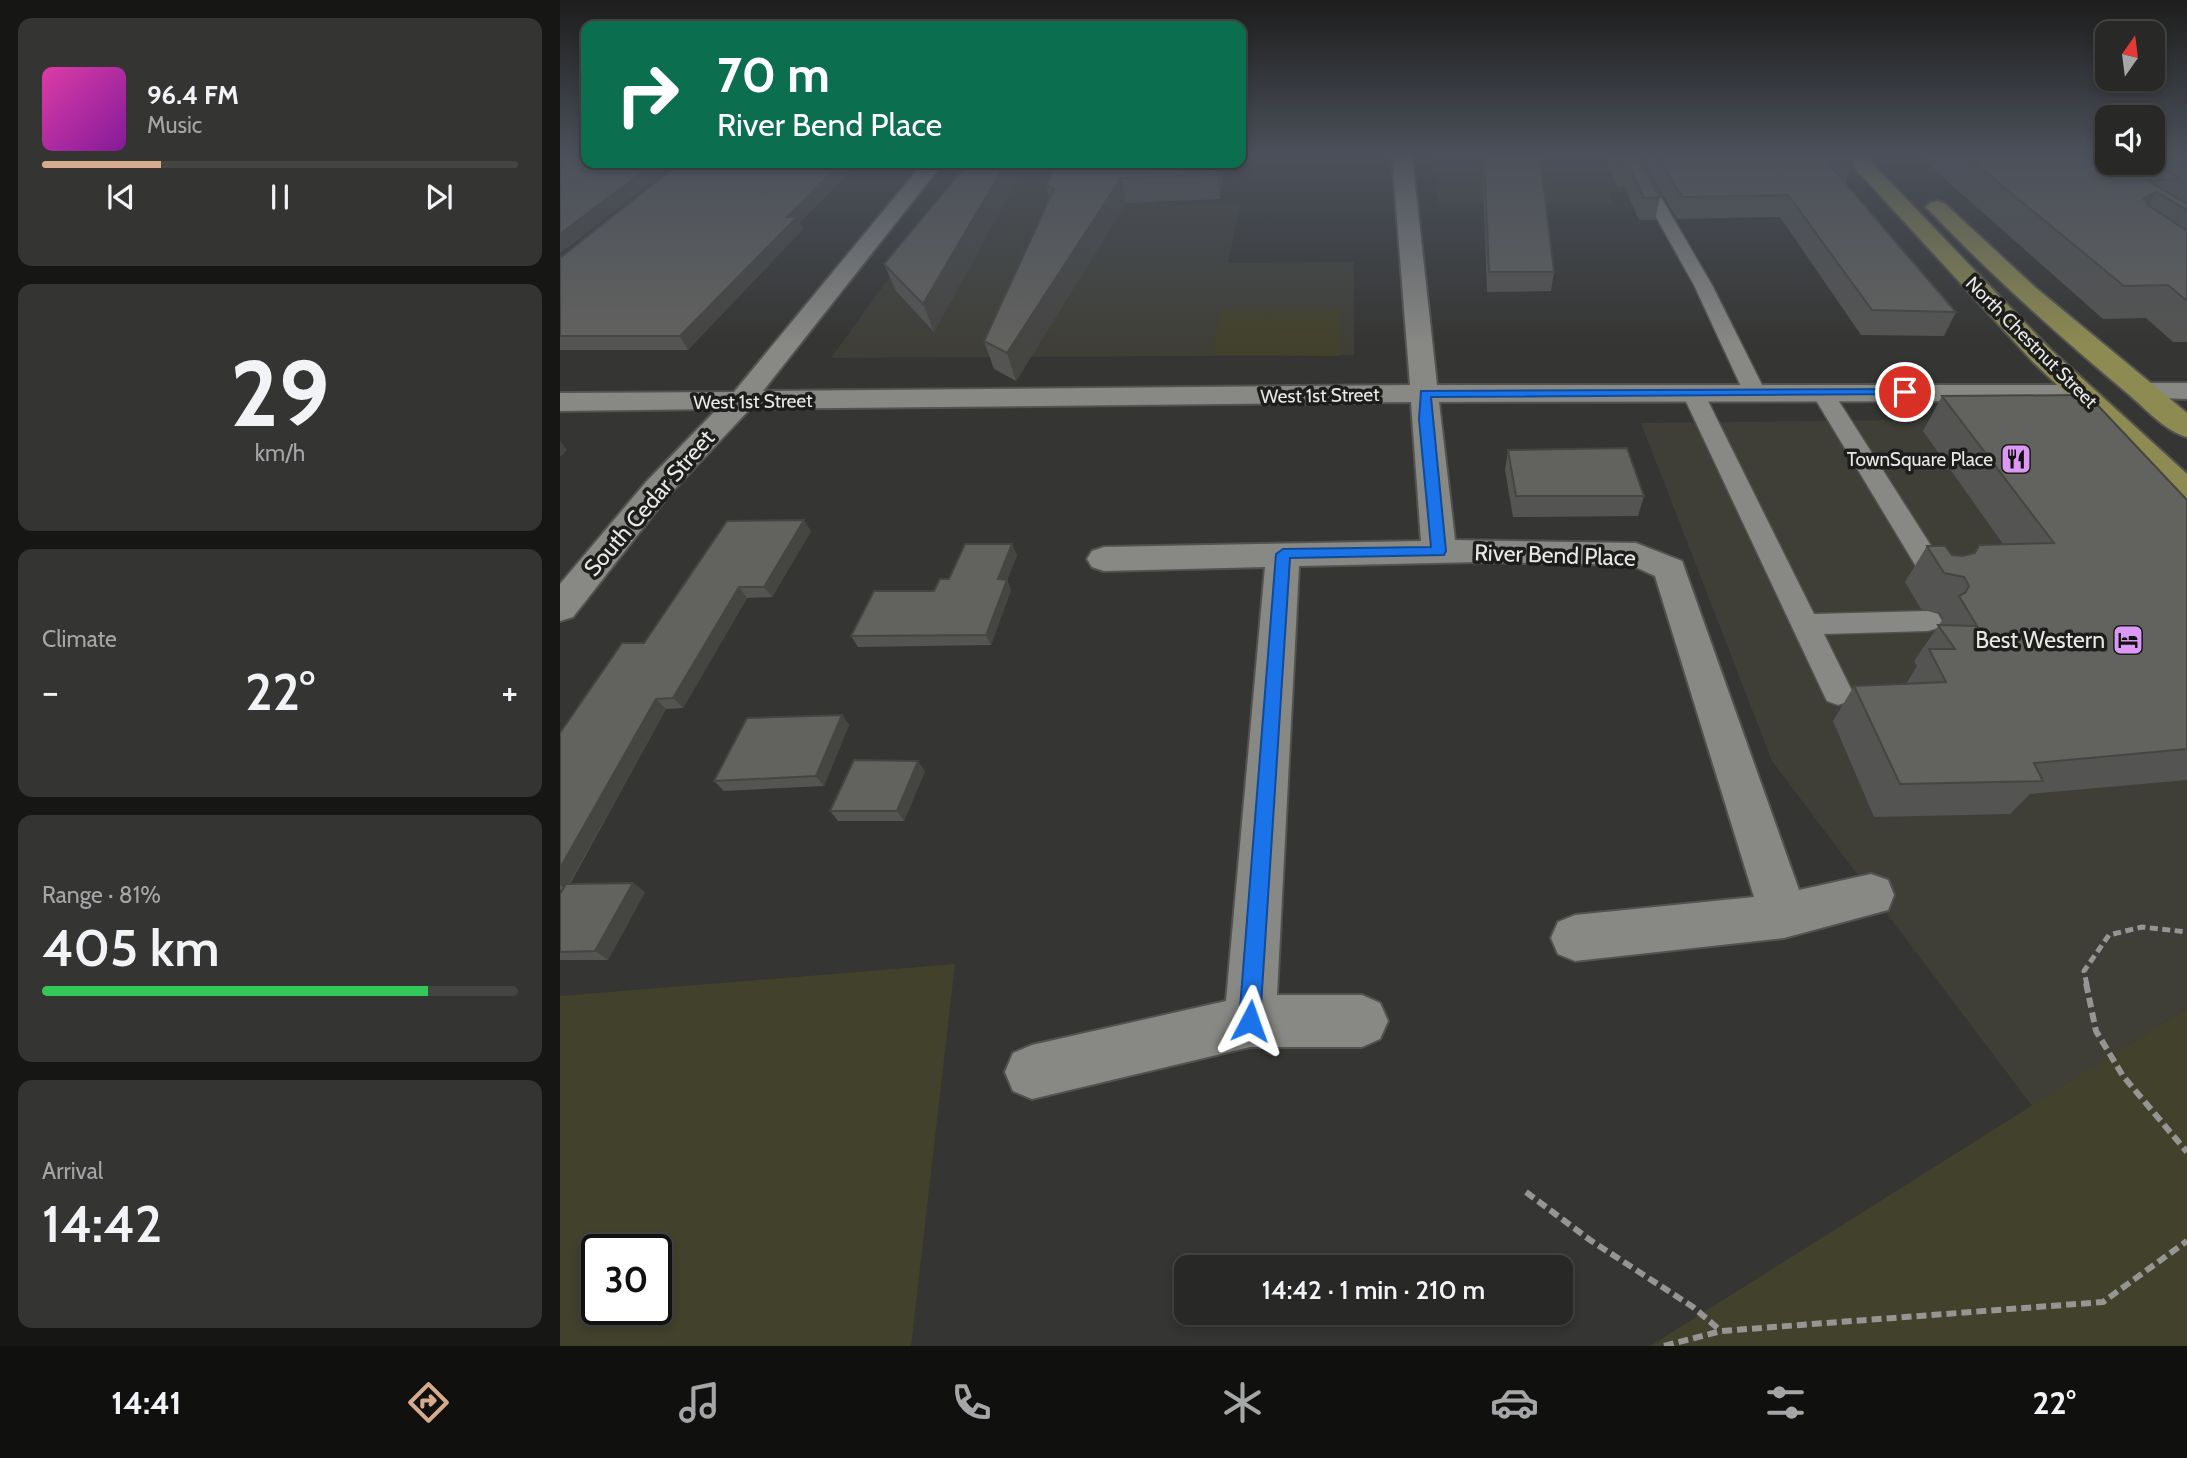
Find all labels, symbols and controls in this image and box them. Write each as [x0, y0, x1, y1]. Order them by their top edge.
north arrow [2095, 21, 2165, 91]
map controls [2095, 21, 2165, 175]
text: 70 m [717, 45, 830, 104]
icon: right [602, 49, 693, 140]
text: 96.4 FM [147, 79, 239, 111]
text: River Bend Place [717, 105, 942, 144]
button: sound [2095, 105, 2165, 175]
text: Music [147, 111, 202, 139]
icon: previous [102, 178, 140, 216]
icon: pause [261, 178, 299, 216]
icon: next [420, 178, 458, 216]
street label: North Chestnut Street [1961, 272, 2103, 413]
text: 29 [230, 338, 330, 449]
pin [1875, 362, 1935, 422]
icon: arrive [1886, 373, 1924, 411]
street label: West 1st Street [1260, 383, 1380, 408]
street label: West 1st Street [693, 389, 813, 414]
street label: South Cedar Street [578, 424, 720, 582]
text: km/h [255, 439, 305, 467]
restaurant icon: TownSquare Place [1999, 442, 2033, 476]
place label: TownSquare Place [1847, 448, 1993, 471]
street label: River Bend Place [1474, 538, 1637, 572]
hotel icon: Best Western [2111, 623, 2145, 657]
text: Climate [42, 625, 117, 653]
place label: Best Western [1975, 626, 2105, 654]
text: 22° [245, 660, 315, 723]
text: − [42, 668, 59, 715]
text: + [501, 668, 518, 715]
text: Range · 81% [42, 881, 161, 909]
text: 405 km [42, 916, 220, 979]
position arrow [1213, 984, 1287, 1058]
text: Arrival [42, 1157, 103, 1185]
text: 14:42 [42, 1192, 162, 1255]
speed limit sign: 30 [581, 1234, 672, 1325]
text: 14:42 · 1 min · 210 m [1262, 1274, 1485, 1306]
icon: directions [404, 1378, 453, 1427]
icon: music [675, 1378, 724, 1427]
icon: phone [947, 1378, 996, 1427]
icon: climate [1218, 1378, 1267, 1427]
icon: car [1490, 1378, 1539, 1427]
icon: filters [1761, 1378, 1810, 1427]
text: 14:41 [111, 1383, 181, 1422]
text: 22° [2033, 1383, 2076, 1422]

